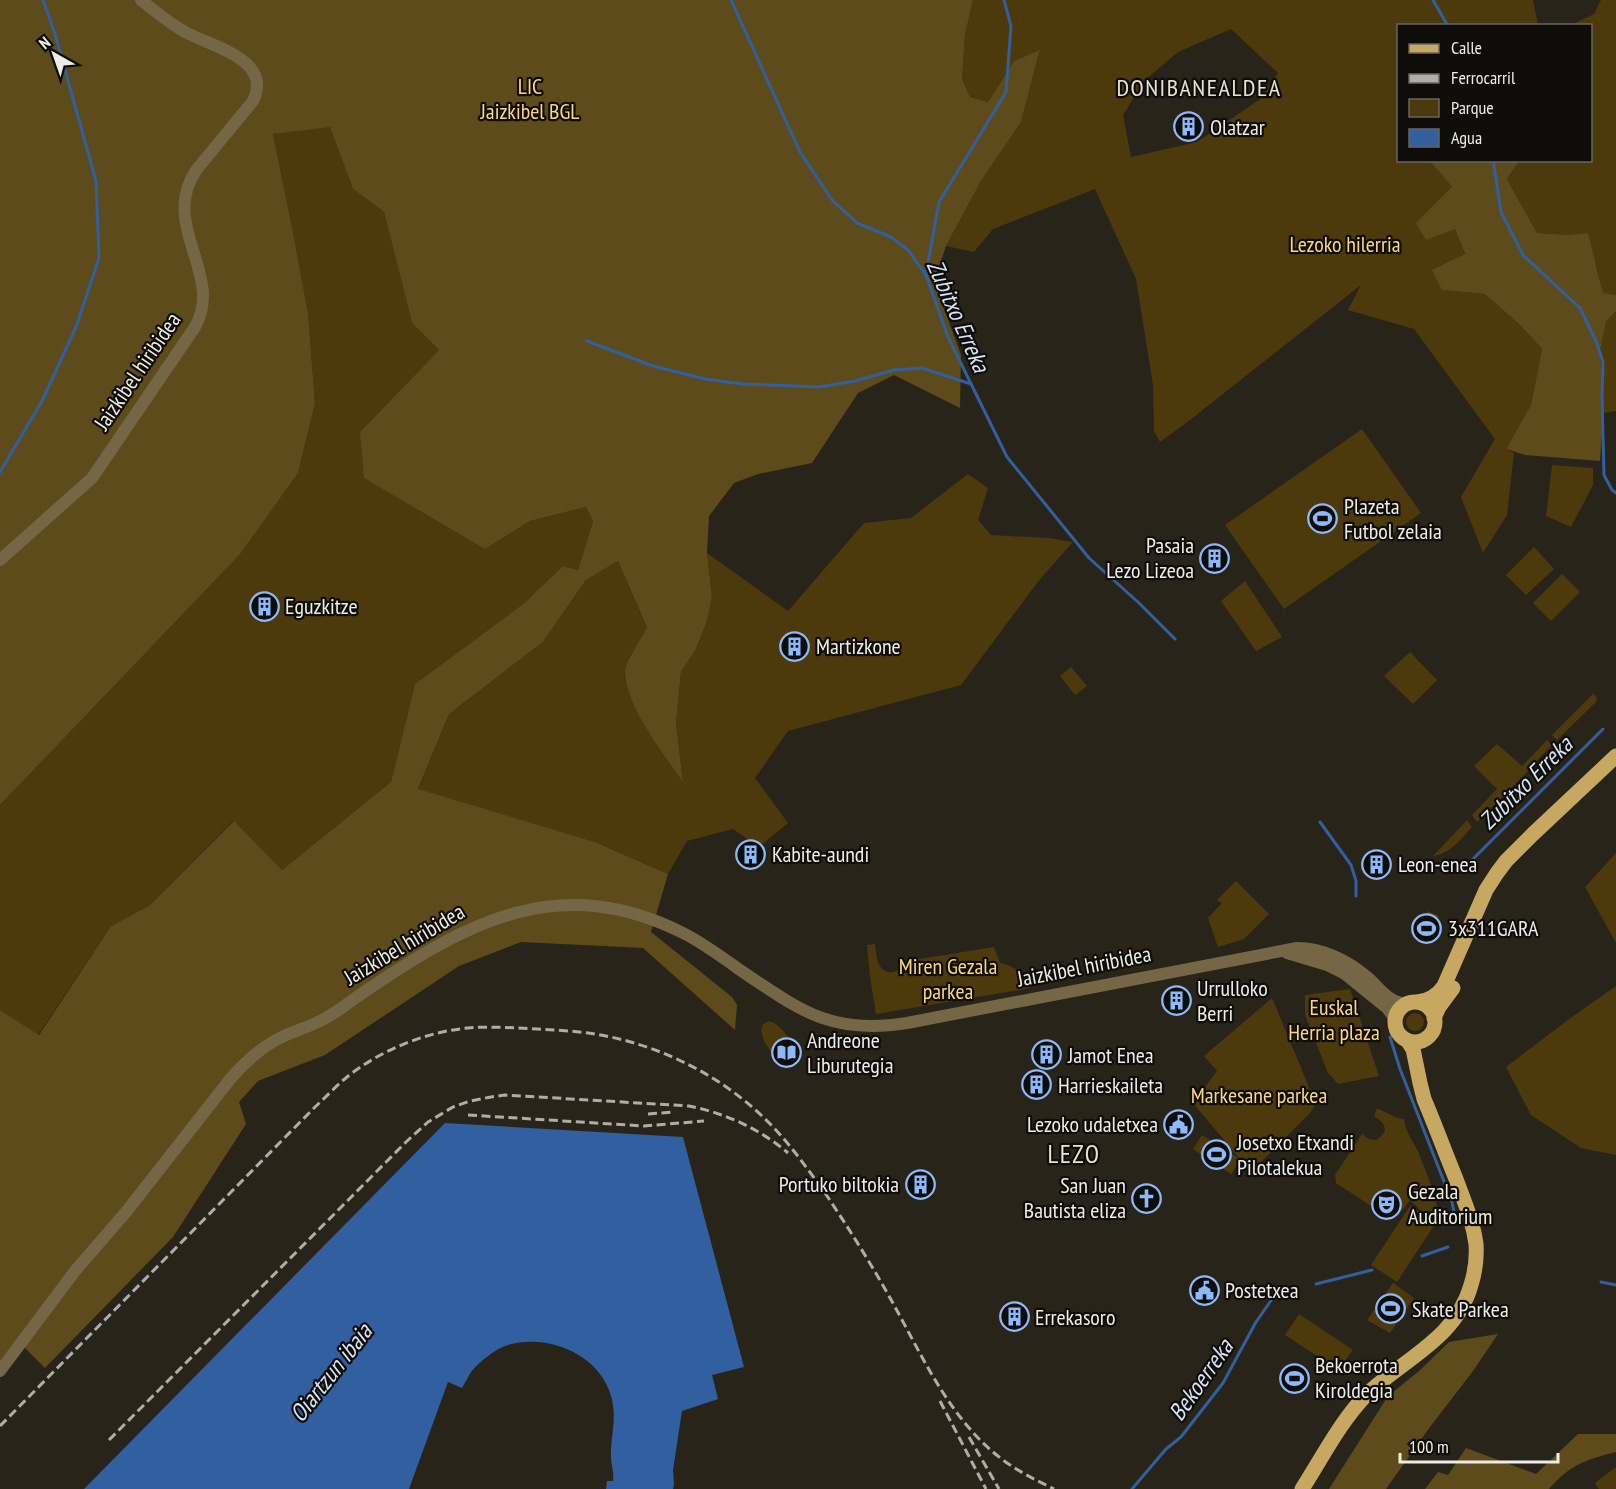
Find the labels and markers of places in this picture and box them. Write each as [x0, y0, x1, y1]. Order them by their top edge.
building icon: Olatzar [1173, 111, 1205, 143]
place label: Olatzar [1210, 113, 1265, 141]
place label: Plazeta Futbol zelaia [1344, 492, 1442, 545]
sports icon: Plazeta Futbol zelaia [1307, 503, 1339, 535]
place label: Pasaia Lezo Lizeoa [1106, 531, 1194, 584]
building icon: Pasaia Lezo Lizeoa [1199, 542, 1231, 574]
building icon: Eguzkitze [248, 590, 280, 622]
place label: Eguzkitze [285, 592, 358, 620]
building icon: Martizkone [779, 630, 811, 662]
place label: Martizkone [816, 632, 901, 660]
building icon: Kabite-aundi [735, 838, 767, 870]
place label: Kabite-aundi [772, 840, 869, 868]
building icon: Leon-enea [1361, 848, 1393, 880]
place label: Leon-enea [1398, 850, 1477, 878]
sports icon: 3x311GARA [1411, 912, 1443, 944]
place label: 3x311GARA [1448, 914, 1539, 942]
place label: Urrulloko Berri [1197, 974, 1268, 1027]
building icon: Urrulloko Berri [1160, 985, 1192, 1017]
place label: Andreone Liburutegia [807, 1026, 893, 1079]
library icon: Andreone Liburutegia [770, 1037, 802, 1069]
building icon: Jamot Enea [1031, 1039, 1063, 1071]
place label: Jamot Enea [1067, 1041, 1154, 1069]
building icon: Harrieskaileta [1021, 1069, 1053, 1101]
place label: Harrieskaileta [1058, 1071, 1163, 1099]
public building icon: Lezoko udaletxea [1163, 1108, 1195, 1140]
place label: Lezoko udaletxea [1027, 1110, 1158, 1138]
place label: Josetxo Etxandi Pilotalekua [1236, 1128, 1354, 1181]
sports icon: Josetxo Etxandi Pilotalekua [1200, 1139, 1232, 1171]
building icon: Portuko biltokia [904, 1168, 936, 1200]
place label: Portuko biltokia [779, 1170, 899, 1198]
place label: San Juan Bautista eliza [1024, 1171, 1126, 1224]
place label: Gezala Auditorium [1408, 1177, 1492, 1230]
church icon: San Juan Bautista eliza [1131, 1182, 1163, 1214]
theatre icon: Gezala Auditorium [1371, 1188, 1403, 1220]
public building icon: Postetxea [1188, 1274, 1220, 1306]
place label: Postetxea [1225, 1276, 1299, 1304]
sports icon: Skate Parkea [1375, 1293, 1407, 1325]
place label: Skate Parkea [1412, 1295, 1509, 1323]
building icon: Errekasoro [998, 1301, 1030, 1333]
place label: Errekasoro [1035, 1303, 1115, 1331]
place label: Bekoerrota Kiroldegia [1315, 1351, 1398, 1404]
sports icon: Bekoerrota Kiroldegia [1278, 1362, 1310, 1394]

